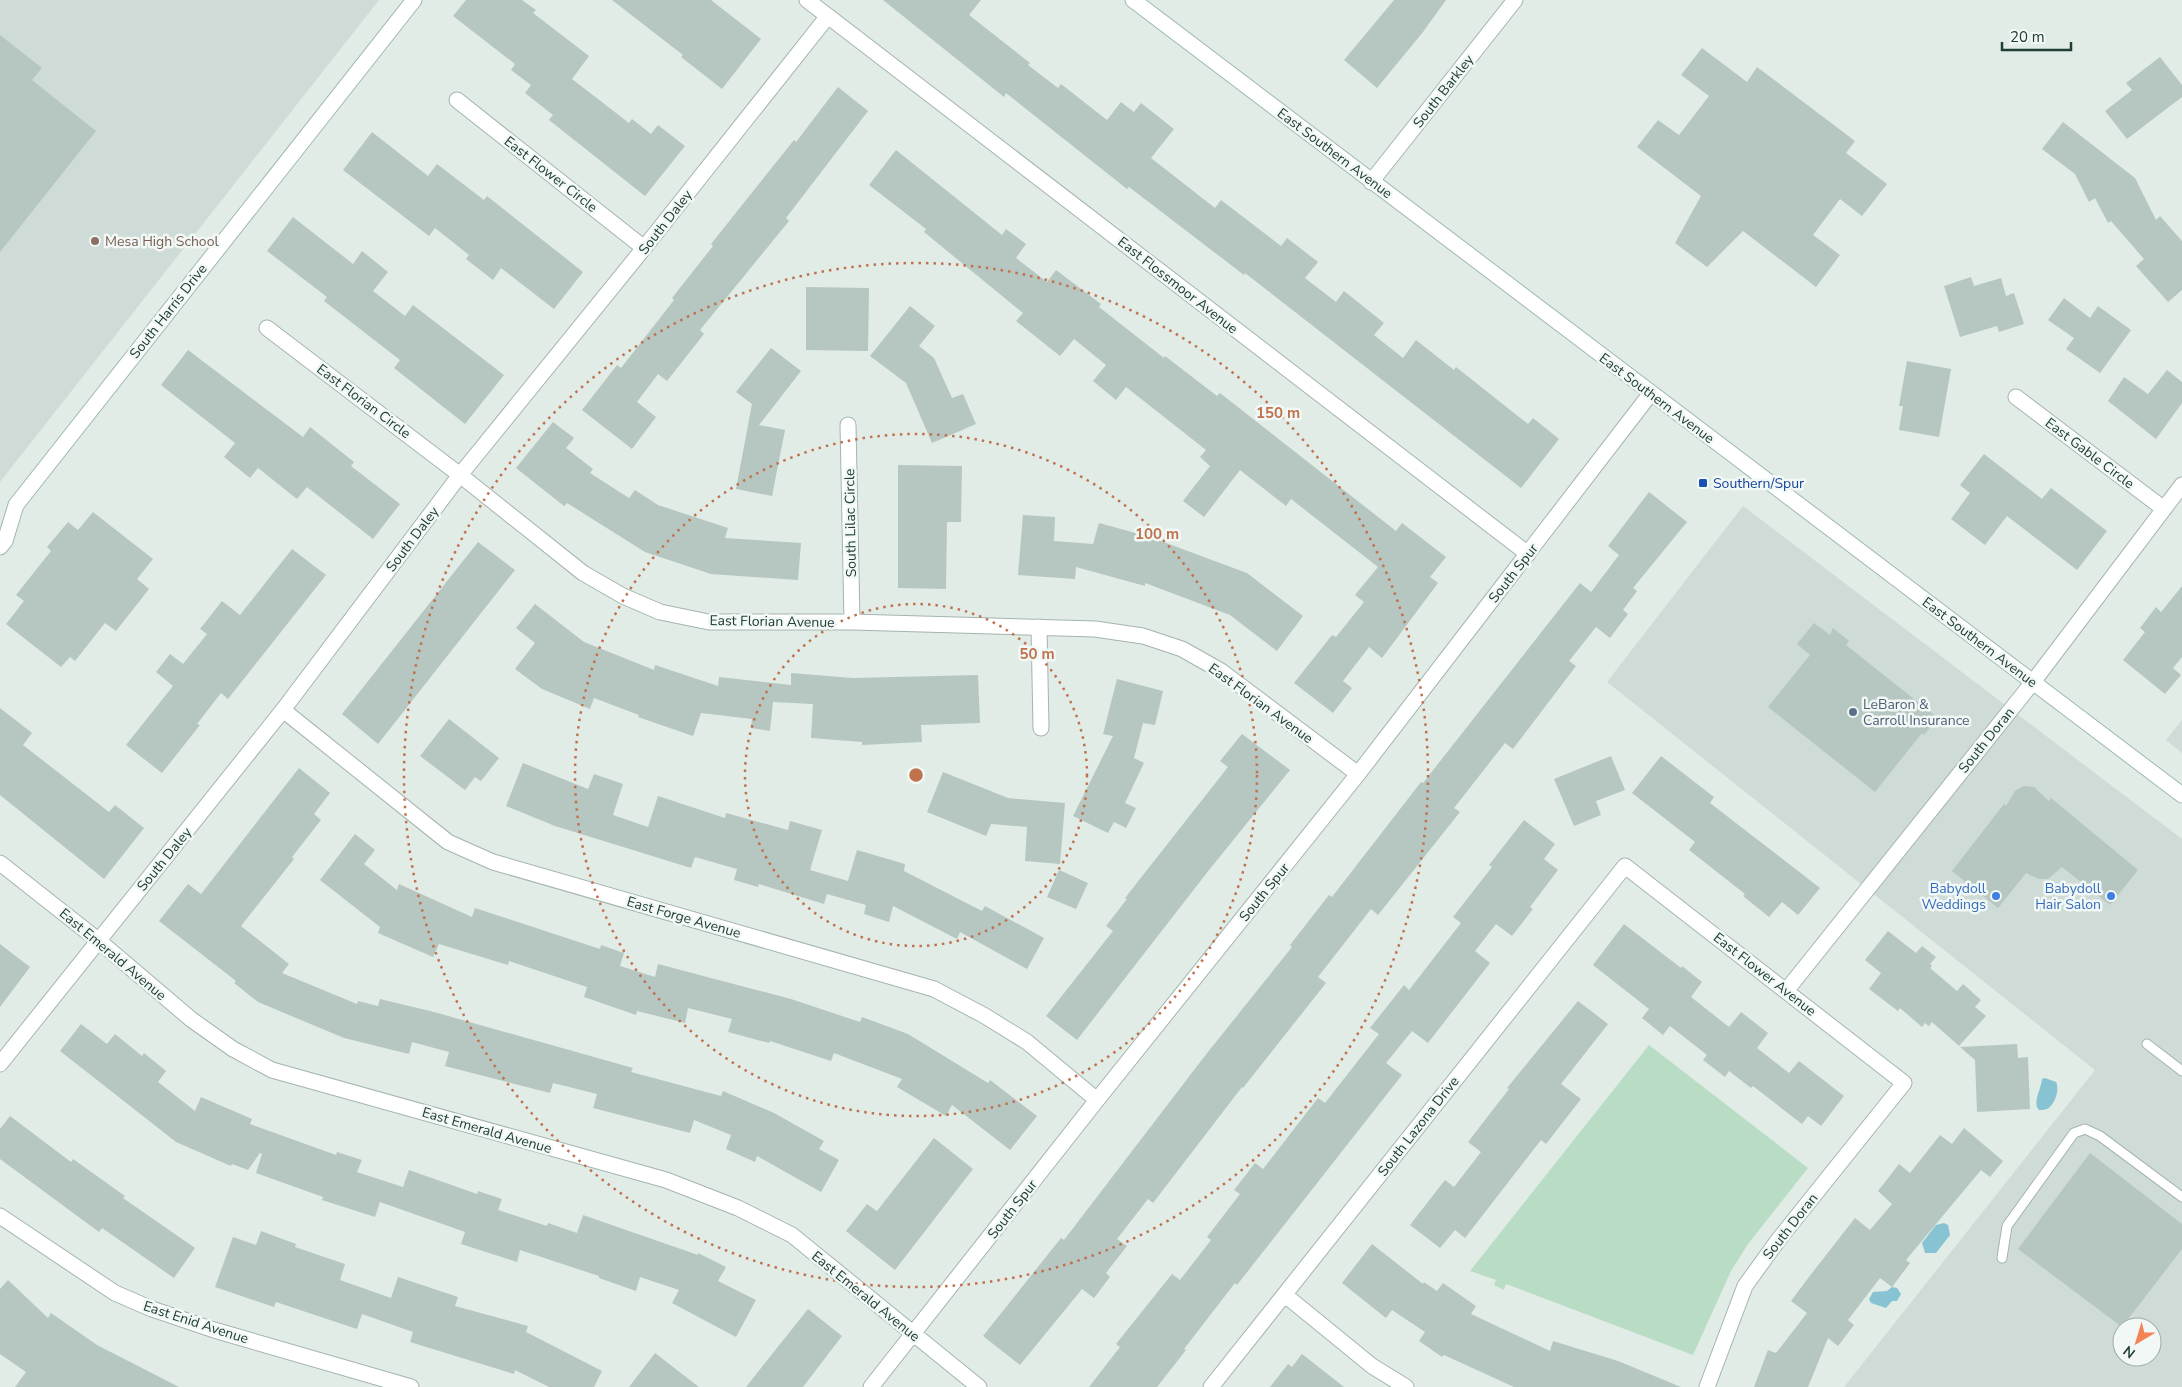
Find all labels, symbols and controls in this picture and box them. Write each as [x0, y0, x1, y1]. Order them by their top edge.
scale bar [2002, 20, 2071, 52]
text: 20 m [2010, 27, 2045, 47]
street label: South Barkley [1409, 50, 1479, 132]
street label: East Southern Avenue [1273, 104, 1396, 203]
street label: East Flower Circle [500, 132, 601, 217]
street label: South Daley [634, 185, 697, 259]
place label: Mesa High School [105, 232, 219, 251]
street label: East Flossmoor Avenue [1114, 233, 1242, 338]
marker: Mesa High School [89, 235, 101, 247]
street label: South Harris Drive [125, 260, 211, 363]
street label: East Southern Avenue [1595, 349, 1718, 448]
street label: East Florian Circle [313, 360, 415, 443]
text: 150 m [1256, 403, 1300, 423]
street label: East Gable Circle [2041, 414, 2138, 493]
street label: South Lilac Circle [840, 468, 861, 578]
place label: Southern/Spur [1713, 474, 1804, 493]
marker: Southern/Spur [1697, 477, 1709, 489]
street label: South Daley [382, 502, 444, 576]
text: 100 m [1135, 524, 1179, 544]
street label: South Spur [1484, 540, 1543, 607]
street label: East Southern Avenue [1918, 593, 2041, 692]
street label: East Florian Avenue [709, 611, 835, 632]
text: 50 m [1019, 644, 1055, 664]
street label: East Florian Avenue [1205, 659, 1317, 748]
place label: LeBaron & Carroll Insurance [1863, 695, 1969, 730]
street label: South Doran [1954, 704, 2019, 777]
marker: LeBaron & Carroll Insurance [1847, 706, 1859, 718]
centre of rings [907, 766, 925, 784]
street label: South Daley [133, 823, 197, 895]
street label: South Spur [1235, 859, 1294, 926]
place label: Babydoll Weddings [1921, 879, 1987, 914]
place label: Babydoll Hair Salon [2035, 879, 2102, 914]
marker: Babydoll Weddings [1990, 890, 2002, 902]
marker: Babydoll Hair Salon [2105, 890, 2117, 902]
street label: East Forge Avenue [625, 892, 743, 943]
street label: East Emerald Avenue [55, 904, 170, 1005]
street label: East Flower Avenue [1709, 928, 1820, 1020]
street label: South Lazona Drive [1373, 1072, 1463, 1180]
street label: East Emerald Avenue [420, 1103, 554, 1158]
street label: South Spur [983, 1176, 1042, 1243]
street label: South Doran [1759, 1189, 1822, 1263]
street label: East Emerald Avenue [808, 1247, 924, 1346]
street label: East Enid Avenue [141, 1297, 251, 1348]
north arrow [2112, 1317, 2162, 1367]
text: N [2119, 1341, 2139, 1363]

